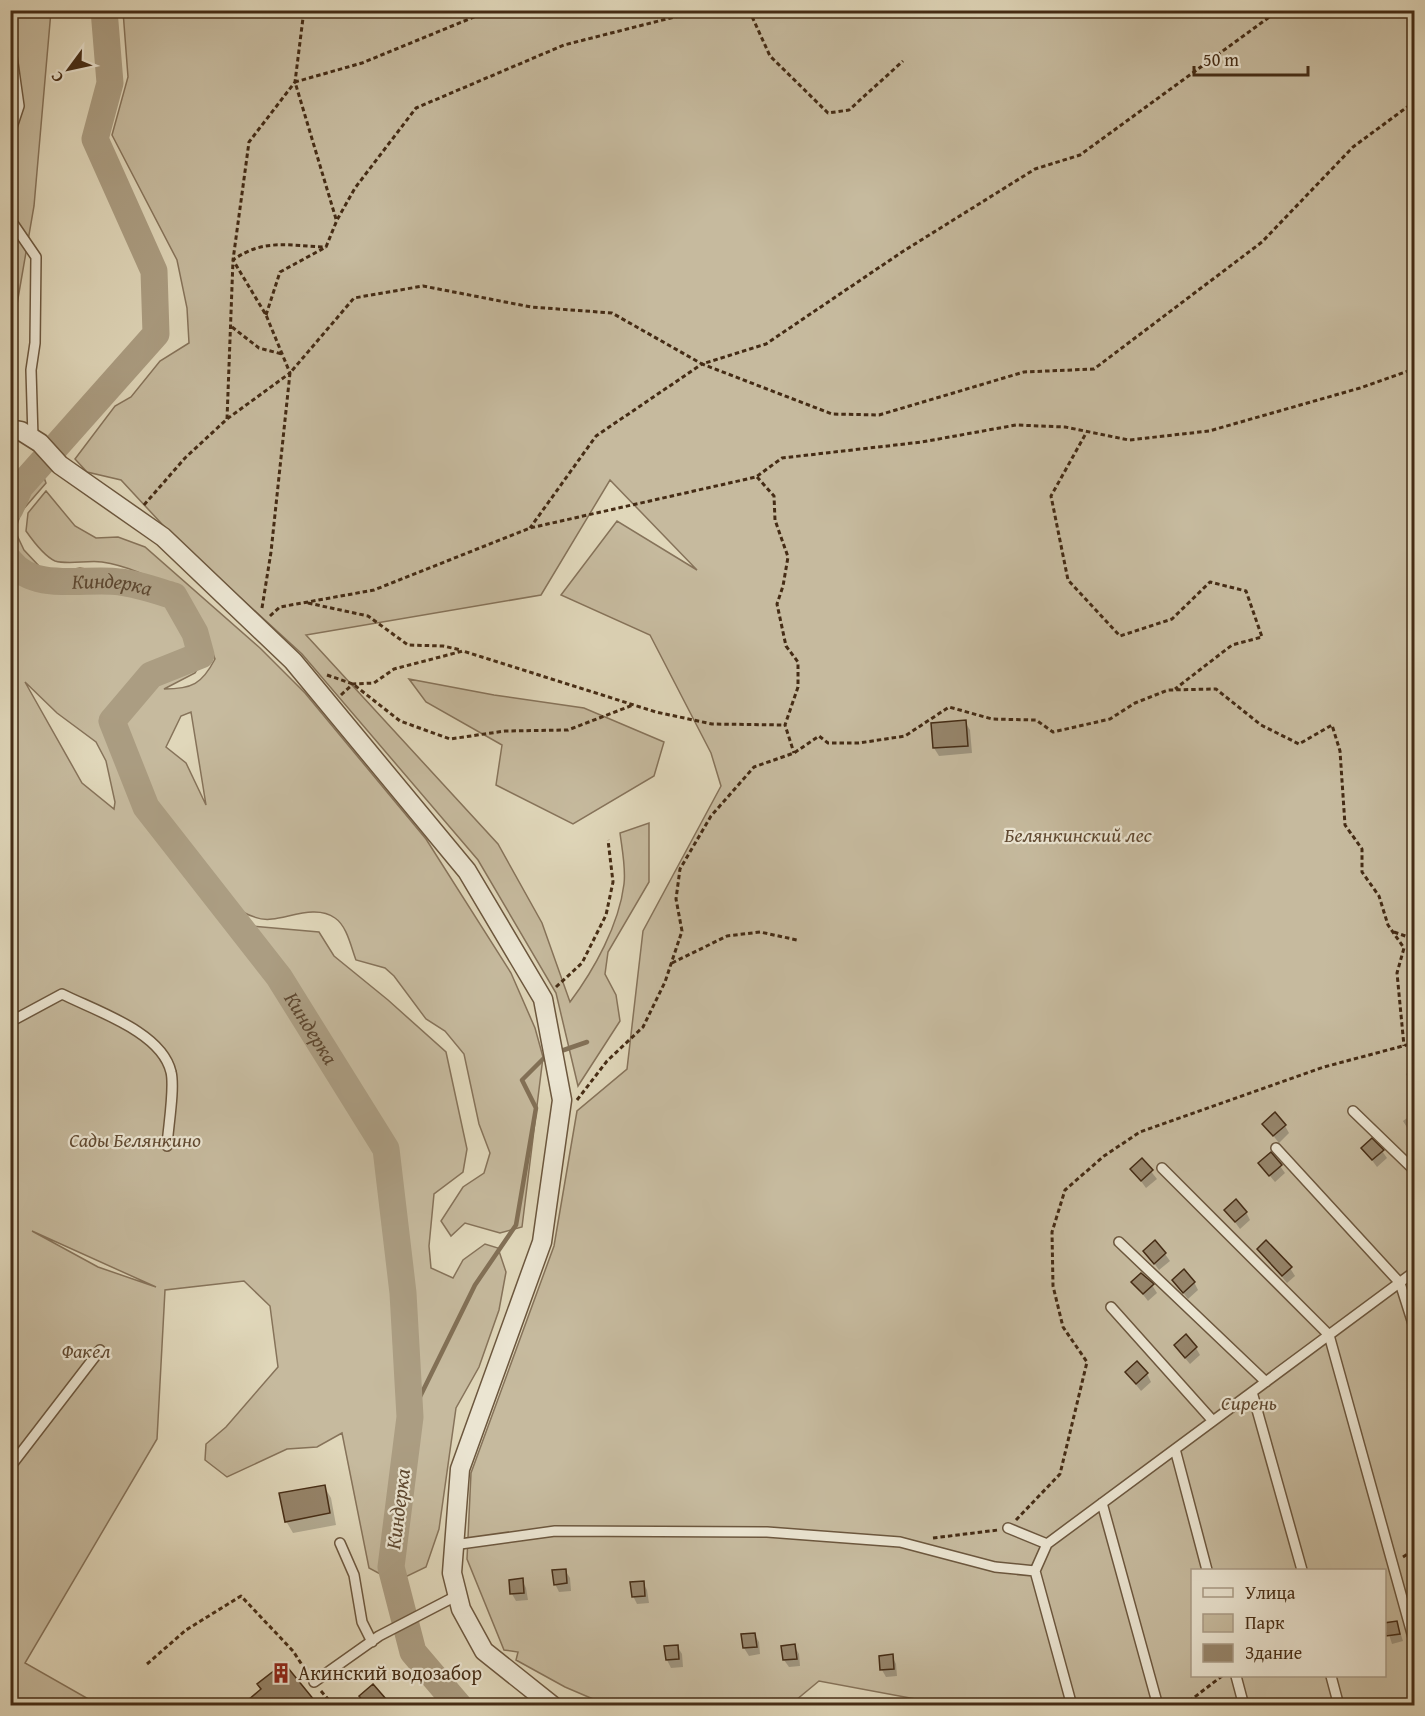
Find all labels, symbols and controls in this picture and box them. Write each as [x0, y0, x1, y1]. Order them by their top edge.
north arrow [39, 39, 99, 99]
scale bar [1194, 39, 1308, 77]
text: 50 m [1203, 46, 1239, 73]
text: С [44, 67, 69, 87]
water label: Киндерка [71, 565, 156, 604]
park label: Белянкинский лес [1004, 820, 1153, 849]
water label: Киндерка [277, 985, 346, 1071]
park label: Сады Белянкино [69, 1125, 201, 1154]
park label: Факел [61, 1336, 111, 1365]
park label: Сирень [1221, 1388, 1277, 1417]
water label: Киндерка [377, 1467, 418, 1551]
legend [1191, 1569, 1386, 1677]
text: Улица [1245, 1579, 1296, 1606]
text: Парк [1245, 1609, 1285, 1636]
text: Здание [1245, 1639, 1302, 1666]
place label: Акинский водозабор [298, 1658, 482, 1687]
building icon: Акинский водозабор [269, 1661, 293, 1685]

